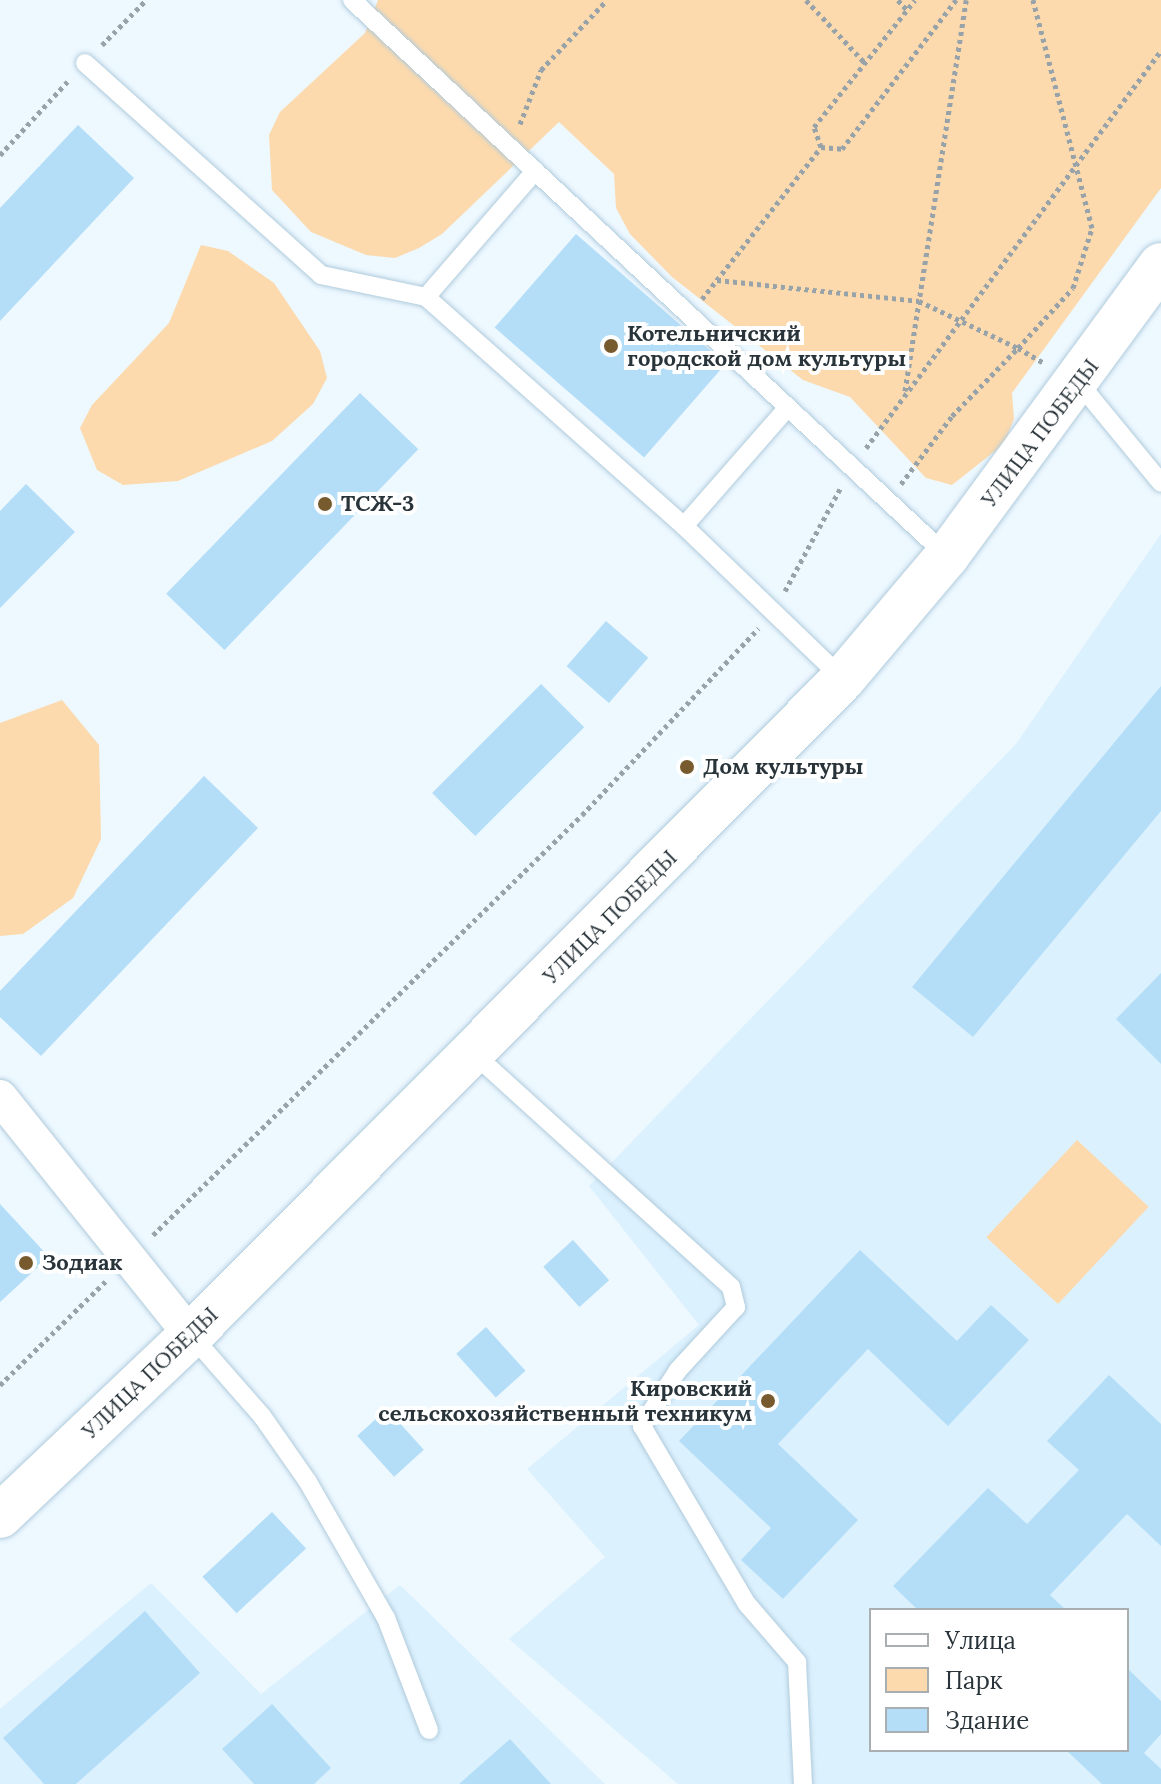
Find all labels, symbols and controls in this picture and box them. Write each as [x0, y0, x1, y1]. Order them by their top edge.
place label: Котельничский городской дом культуры [627, 320, 906, 372]
marker: Котельничский городской дом культуры [602, 337, 620, 355]
street label: УЛИЦА ПОБЕДЫ [976, 354, 1104, 512]
place label: ТСЖ-3 [341, 491, 414, 517]
marker: ТСЖ-3 [316, 495, 334, 513]
place label: Дом культуры [703, 754, 863, 780]
marker: Дом культуры [678, 758, 696, 776]
street label: УЛИЦА ПОБЕДЫ [538, 845, 682, 989]
place label: Зодиак [42, 1250, 122, 1276]
marker: Зодиак [17, 1254, 35, 1272]
street label: УЛИЦА ПОБЕДЫ [77, 1302, 223, 1444]
place label: Кировский сельскохозяйственный техникум [378, 1375, 752, 1426]
marker: Кировский сельскохозяйственный техникум [759, 1392, 777, 1410]
legend [869, 1608, 1129, 1752]
text: Улица [945, 1625, 1016, 1656]
text: Парк [945, 1665, 1003, 1696]
text: Здание [945, 1705, 1029, 1736]

